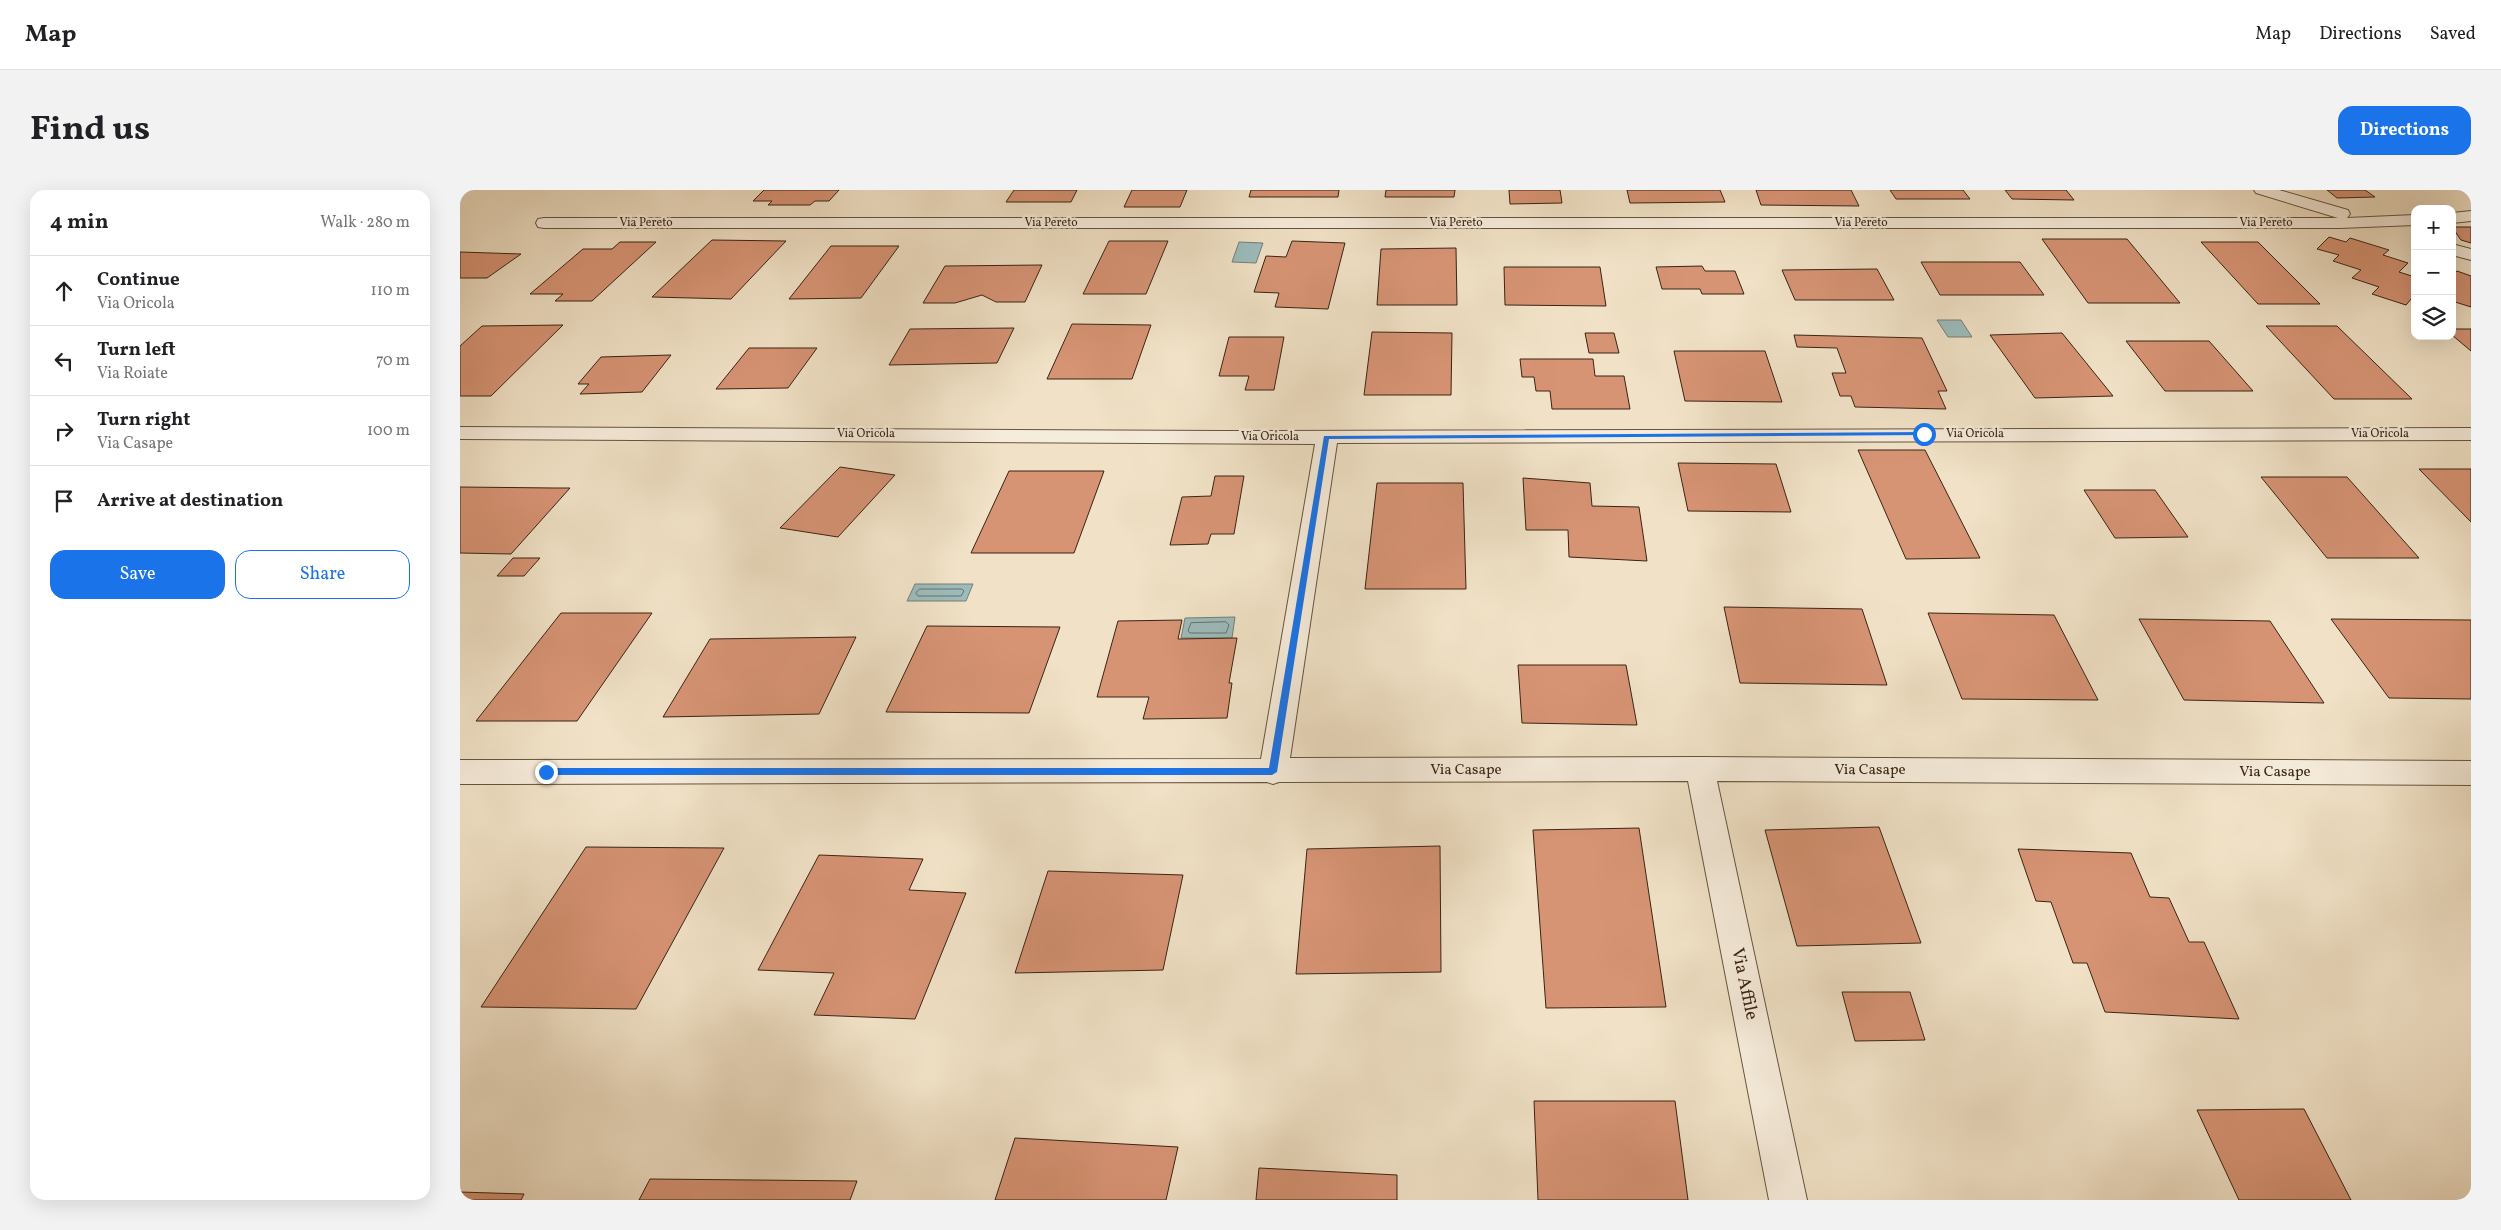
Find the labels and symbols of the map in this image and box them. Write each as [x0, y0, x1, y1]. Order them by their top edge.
street label: Via Pereto [619, 215, 673, 231]
street label: Via Pereto [1024, 215, 1078, 231]
street label: Via Pereto [1429, 215, 1483, 231]
street label: Via Pereto [1834, 215, 1888, 231]
street label: Via Pereto [2239, 215, 2293, 231]
route start [1913, 423, 1936, 446]
street label: Via Oricola [837, 426, 895, 442]
street label: Via Oricola [1946, 426, 2004, 442]
street label: Via Oricola [2351, 426, 2409, 442]
street label: Via Oricola [1241, 429, 1299, 445]
street label: Via Casape [1430, 760, 1502, 781]
street label: Via Casape [1834, 760, 1906, 781]
route end [535, 761, 558, 784]
street label: Via Casape [2239, 762, 2311, 783]
street label: Via Affile [1724, 946, 1764, 1022]

